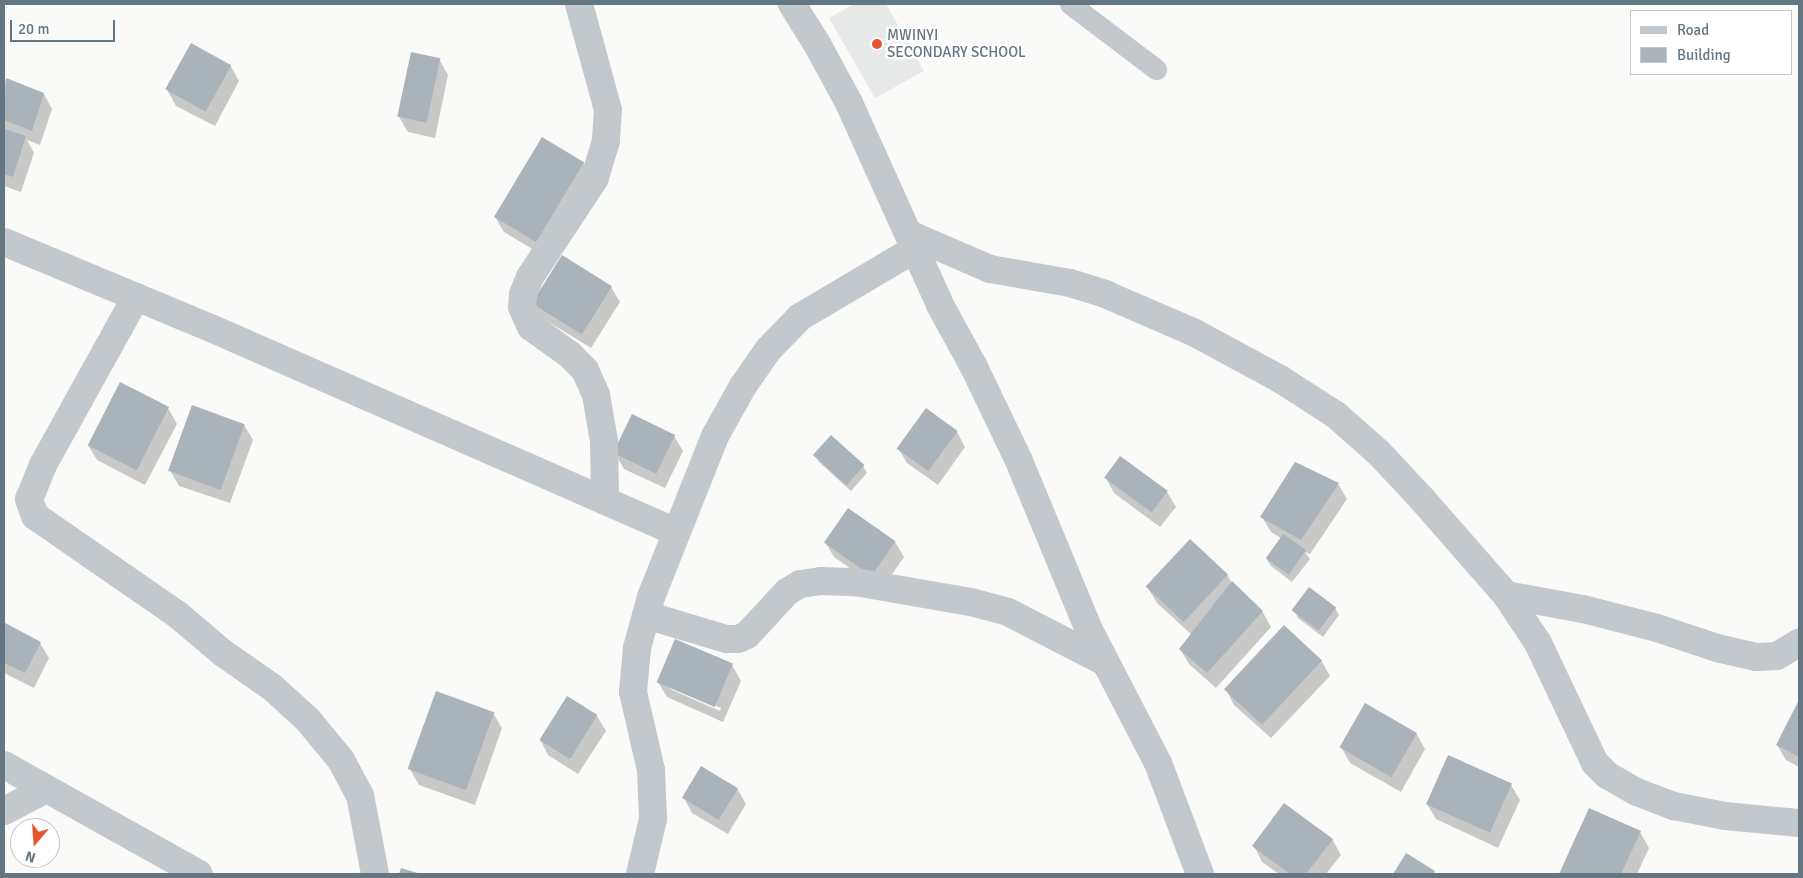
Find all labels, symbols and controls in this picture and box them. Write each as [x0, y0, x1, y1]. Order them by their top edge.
scale bar [12, 10, 118, 42]
legend [1630, 10, 1793, 75]
text: 20 m [18, 20, 49, 38]
text: Road [1677, 21, 1709, 39]
place label: MWINYI SECONDARY SCHOOL [887, 26, 1026, 61]
marker: MWINYI SECONDARY SCHOOL [871, 38, 883, 50]
text: Building [1677, 46, 1731, 64]
north arrow [10, 818, 60, 868]
text: N [23, 847, 38, 866]

